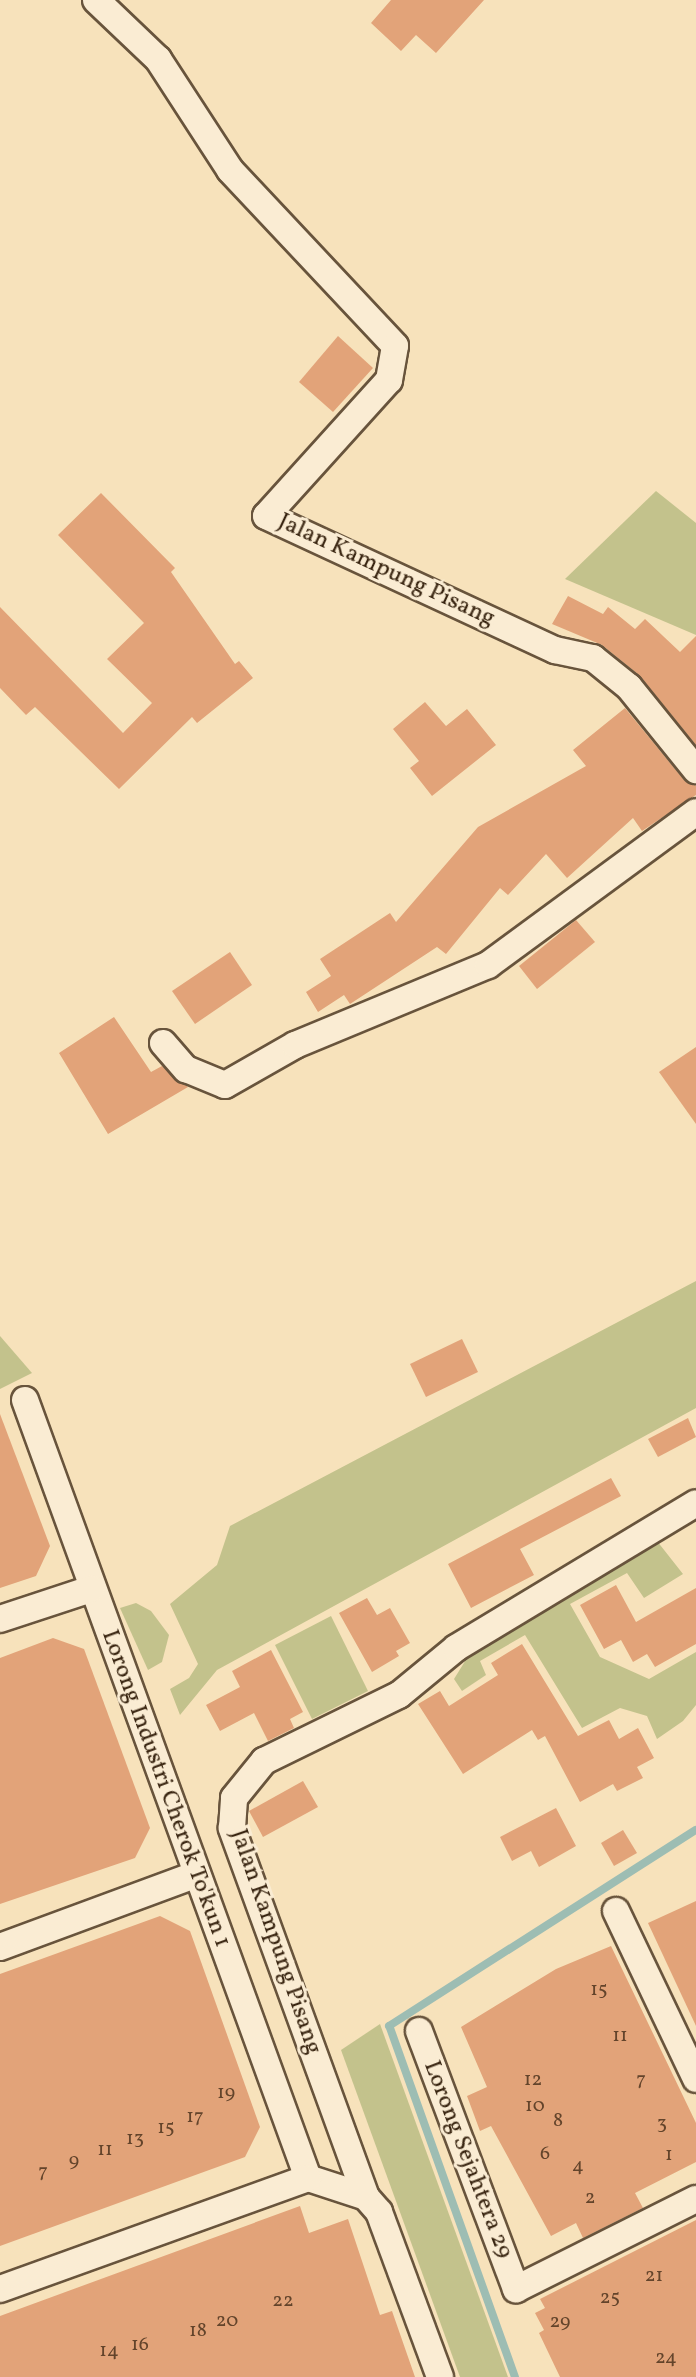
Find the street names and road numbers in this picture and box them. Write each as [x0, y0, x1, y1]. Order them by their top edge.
street label: Jalan Kampung Pisang [273, 508, 499, 634]
street label: Lorong Industri Cherok To'kun 1 [94, 1626, 236, 1952]
street label: Jalan Kampung Pisang [223, 1826, 327, 2058]
street label: Lorong Sejahtera 29 [416, 2057, 518, 2263]

